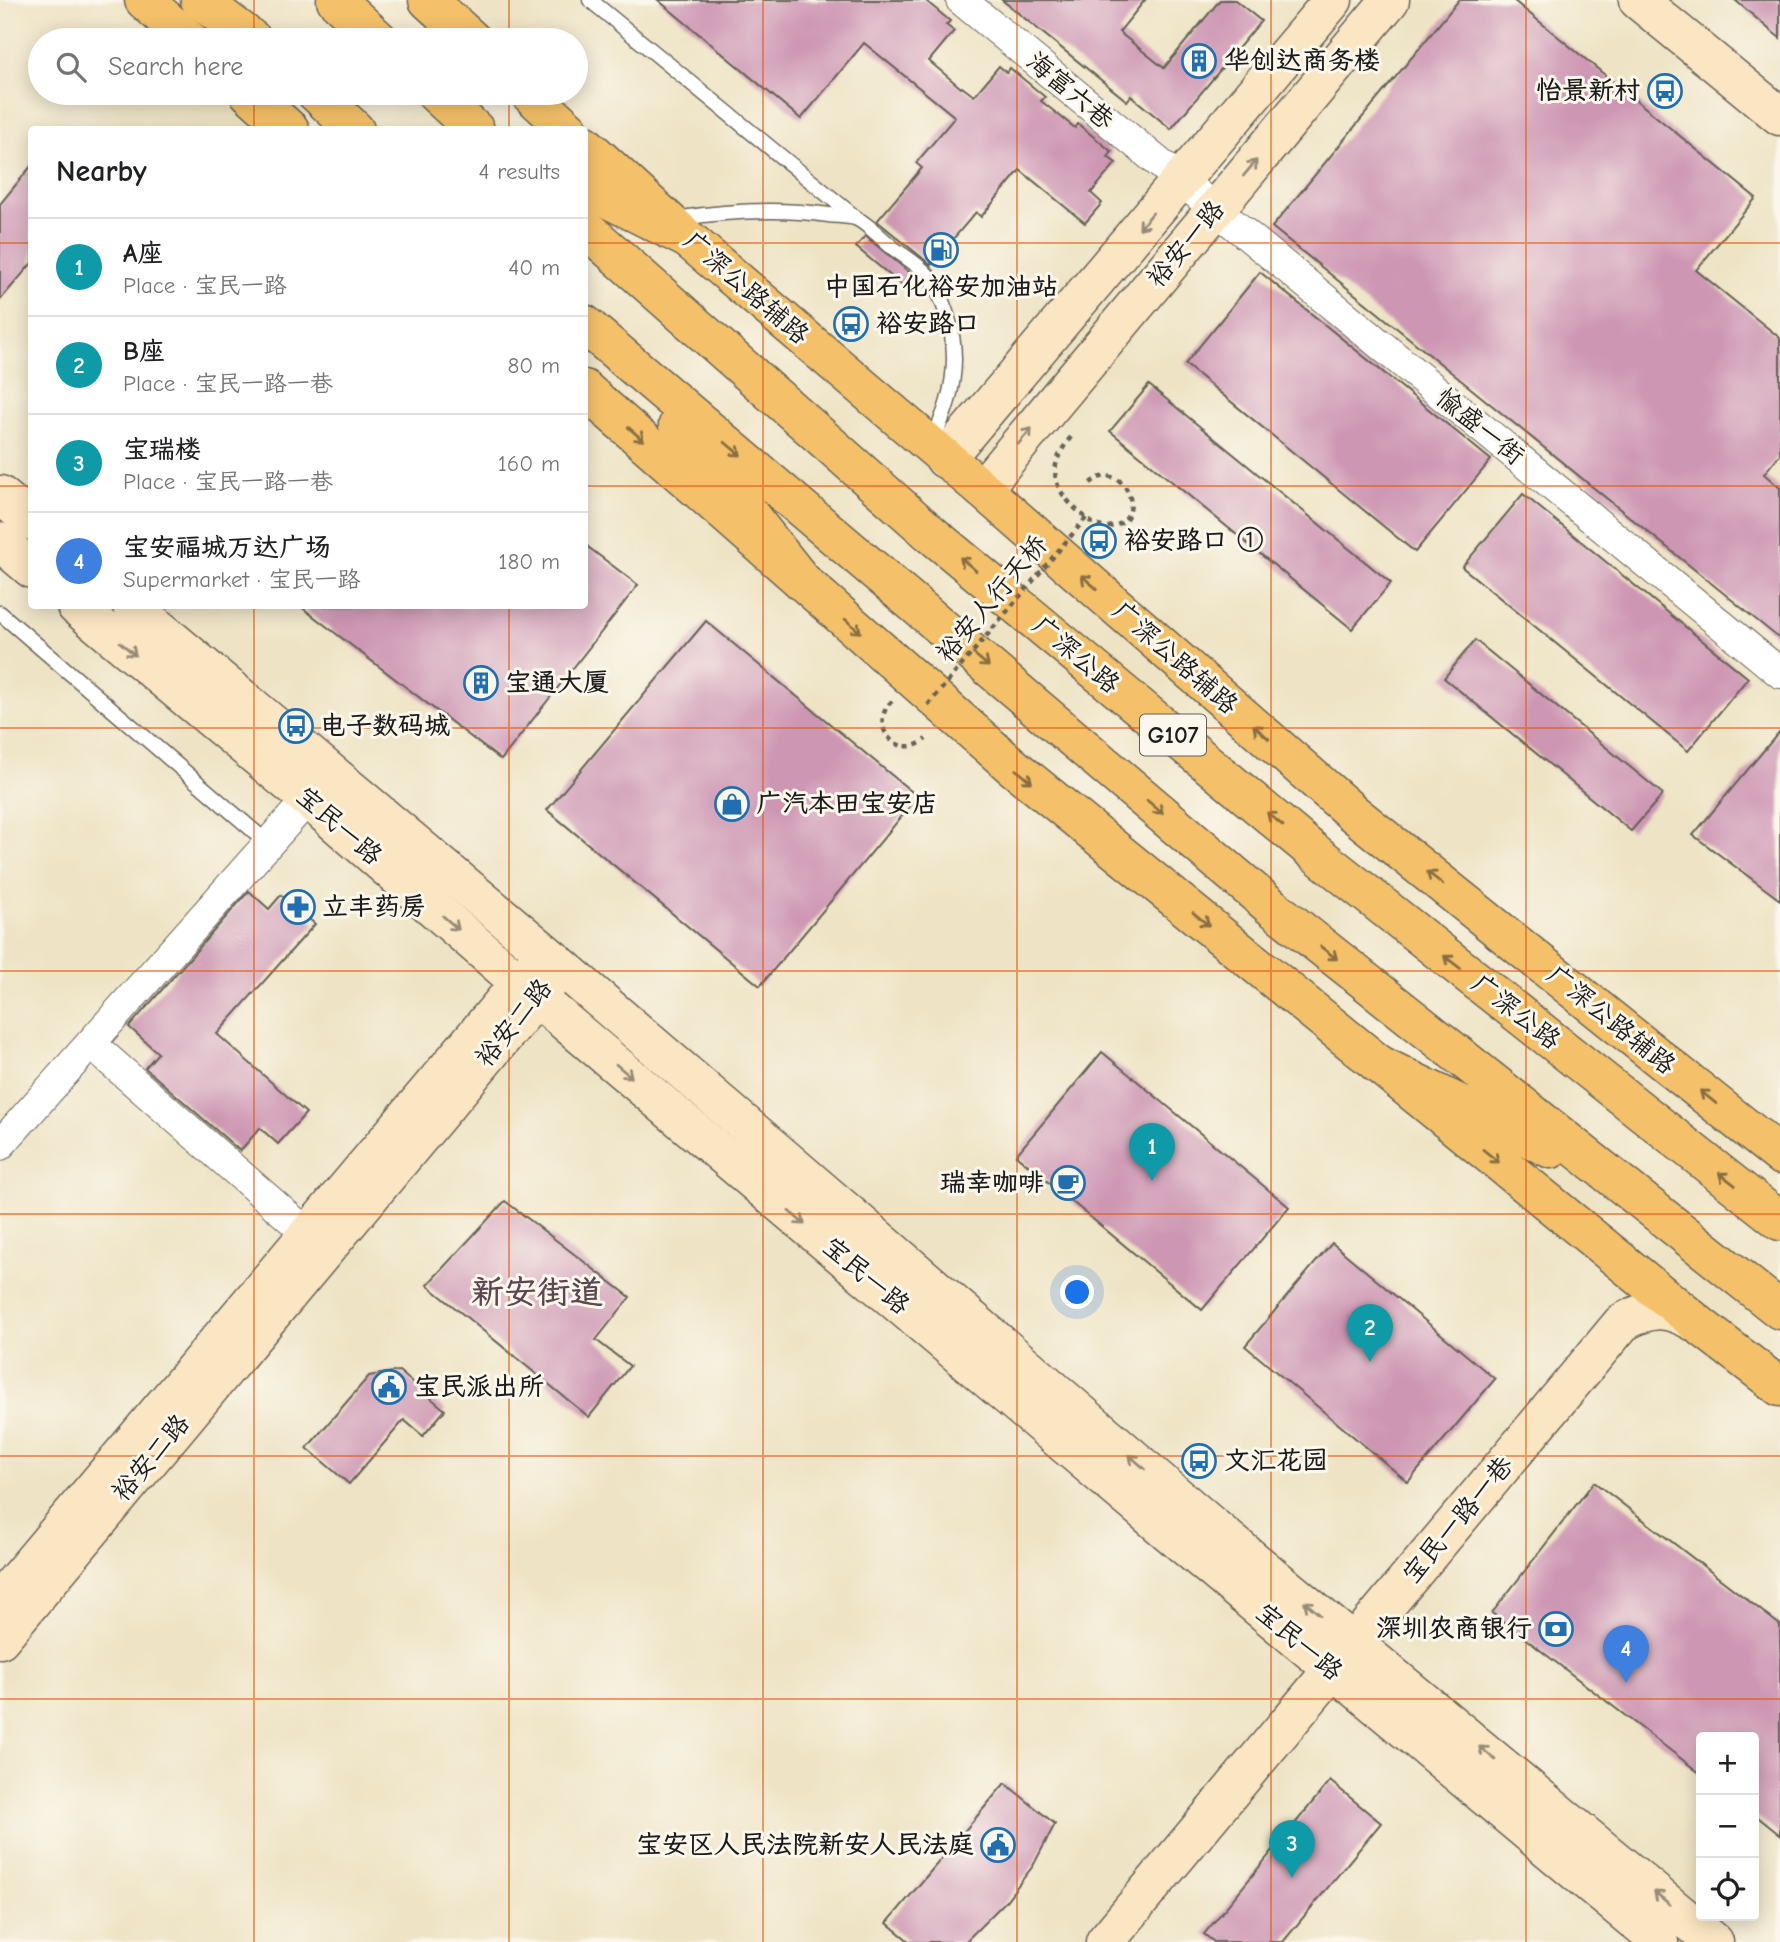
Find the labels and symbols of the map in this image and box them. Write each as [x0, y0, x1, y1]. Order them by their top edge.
building icon: 华创达商务楼 [1180, 42, 1218, 80]
street label: 海富六巷 [1021, 46, 1119, 136]
place label: 华创达商务楼 [1224, 46, 1380, 76]
bus stop icon: 怡景新村 [1646, 72, 1684, 110]
place label: 怡景新村 [1536, 76, 1640, 106]
one-way arrow [1242, 159, 1258, 177]
street label: 裕安一路 [1141, 195, 1231, 293]
one-way arrow [1139, 211, 1154, 229]
street label: 广深公路辅路 [677, 226, 815, 350]
fuel station icon: 中国石化裕安加油站 [922, 231, 960, 269]
place label: 中国石化裕安加油站 [824, 272, 1058, 302]
bus stop icon: 裕安路口 [832, 305, 870, 343]
place label: 裕安路口 [876, 309, 980, 339]
street label: 愉盛一街 [1430, 383, 1530, 471]
one-way arrow [626, 426, 644, 442]
one-way arrow [1017, 428, 1033, 446]
one-way arrow [724, 441, 742, 457]
bus stop icon: 裕安路口 ① [1080, 522, 1118, 560]
place label: 裕安路口 ① [1124, 526, 1263, 556]
street label: 裕安人行天桥 [930, 530, 1054, 668]
one-way arrow [959, 557, 977, 572]
one-way arrow [1080, 574, 1098, 590]
street label: 广深公路辅路 [1106, 596, 1244, 720]
street label: 广深公路 [1027, 610, 1125, 700]
one-way arrow [844, 618, 862, 634]
one-way arrow [119, 641, 137, 657]
one-way arrow [972, 652, 990, 668]
building icon: 宝通大厦 [462, 664, 500, 702]
place label: 宝通大厦 [505, 668, 609, 698]
bus stop icon: 电子数码城 [277, 707, 315, 745]
place label: 电子数码城 [320, 711, 450, 741]
road number: G107 [1140, 714, 1206, 756]
one-way arrow [1252, 724, 1270, 740]
one-way arrow [1015, 768, 1033, 783]
street label: 宝民一路 [290, 781, 388, 871]
shop icon: 广汽本田宝安店 [713, 785, 751, 823]
place label: 广汽本田宝安店 [756, 789, 938, 819]
one-way arrow [1145, 799, 1163, 815]
one-way arrow [1266, 812, 1284, 827]
one-way arrow [1426, 871, 1444, 886]
pharmacy icon: 立丰药房 [279, 888, 317, 926]
place label: 立丰药房 [322, 892, 426, 922]
one-way arrow [1191, 912, 1209, 927]
one-way arrow [442, 915, 460, 931]
one-way arrow [1320, 945, 1338, 960]
one-way arrow [1444, 954, 1462, 969]
street label: 广深公路辅路 [1541, 959, 1681, 1081]
street label: 广深公路 [1466, 968, 1566, 1056]
street label: 裕安二路 [470, 973, 558, 1073]
one-way arrow [614, 1063, 632, 1079]
one-way arrow [1699, 1090, 1717, 1105]
pin: 1 [1129, 1123, 1175, 1181]
one-way arrow [1482, 1148, 1500, 1163]
cafe icon: 瑞幸咖啡 [1049, 1164, 1087, 1202]
place label: 瑞幸咖啡 [940, 1168, 1044, 1198]
one-way arrow [1718, 1171, 1736, 1187]
one-way arrow [788, 1210, 806, 1226]
street label: 宝民一路 [817, 1231, 915, 1321]
district label: 新安街道 [471, 1273, 603, 1311]
your location [1060, 1275, 1094, 1309]
pin: 2 [1347, 1304, 1393, 1362]
public building icon: 宝民派出所 [370, 1368, 408, 1406]
place label: 宝民派出所 [414, 1372, 544, 1402]
street label: 裕安二路 [106, 1409, 196, 1507]
bus stop icon: 文汇花园 [1180, 1442, 1218, 1480]
place label: 文汇花园 [1224, 1446, 1328, 1476]
street label: 宝民一路一巷 [1396, 1451, 1520, 1589]
one-way arrow [1129, 1454, 1147, 1470]
street label: 宝民一路 [1250, 1597, 1348, 1687]
one-way arrow [1303, 1600, 1321, 1616]
bank icon: 深圳农商银行 [1537, 1610, 1575, 1648]
place label: 深圳农商银行 [1376, 1614, 1532, 1644]
pin: 4 [1603, 1625, 1649, 1683]
one-way arrow [1478, 1745, 1496, 1761]
pin: 3 [1269, 1820, 1315, 1878]
public building icon: 宝安区人民法院新安人民法庭 [979, 1826, 1017, 1864]
place label: 宝安区人民法院新安人民法庭 [636, 1830, 974, 1860]
one-way arrow [1653, 1891, 1671, 1907]

